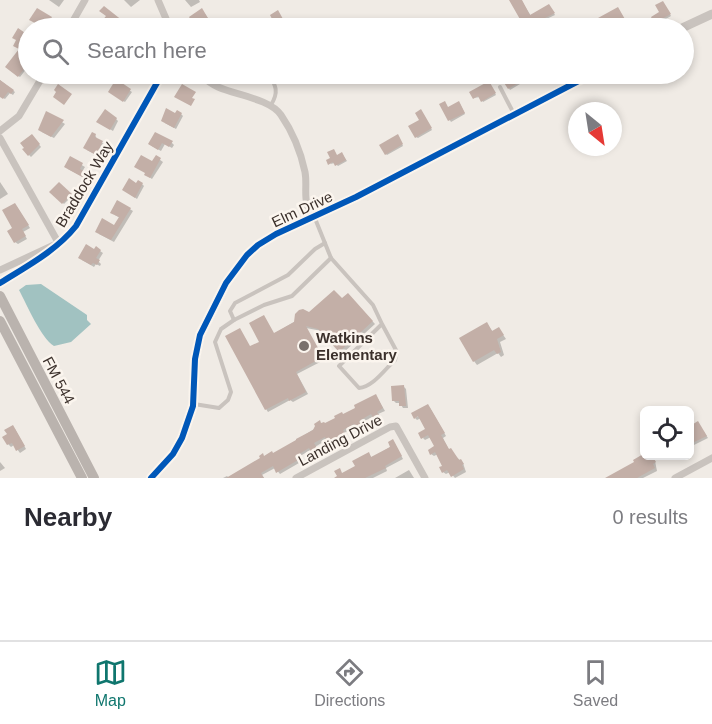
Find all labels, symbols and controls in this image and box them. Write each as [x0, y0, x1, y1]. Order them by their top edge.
search box [18, 18, 694, 84]
icon: search [39, 35, 72, 68]
text: Search here [87, 38, 207, 63]
north arrow [568, 102, 622, 156]
street label: Braddock Way [52, 138, 117, 230]
street label: Elm Drive [269, 188, 335, 230]
place label: Watkins Elementary [316, 329, 398, 363]
marker: Watkins Elementary [297, 339, 311, 353]
street label: FM 544 [40, 354, 78, 406]
map controls [640, 406, 694, 460]
button: locate [640, 406, 694, 460]
street label: Landing Drive [295, 411, 385, 469]
text: Nearby [24, 502, 112, 532]
text: 0 results [612, 506, 688, 528]
tab: Map [94, 656, 127, 710]
tab: Directions [314, 656, 385, 710]
tab: Saved [573, 656, 618, 710]

